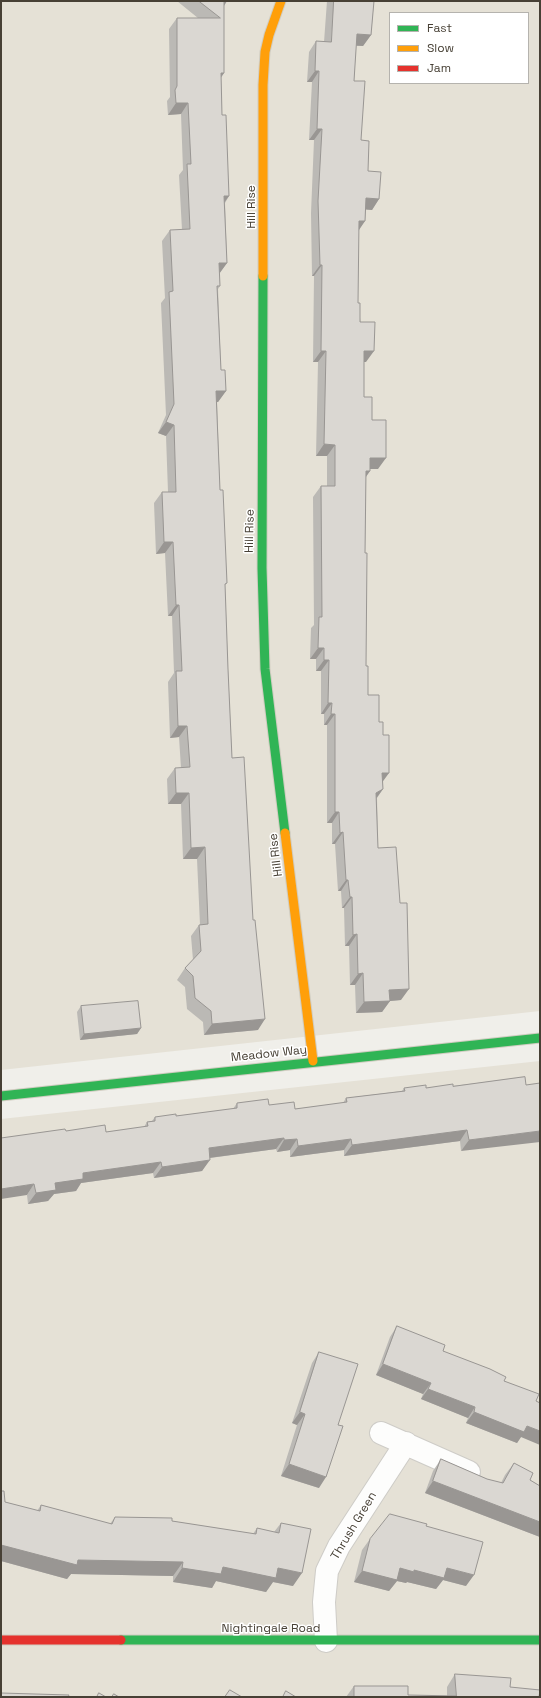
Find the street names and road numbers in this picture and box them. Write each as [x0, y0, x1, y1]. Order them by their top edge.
street label: Hill Rise [245, 185, 259, 229]
street label: Hill Rise [242, 509, 258, 553]
street label: Hill Rise [266, 832, 286, 878]
street label: Meadow Way [230, 1043, 308, 1065]
street label: Thrush Green [328, 1489, 380, 1563]
street label: Nightingale Road [222, 1622, 320, 1636]

